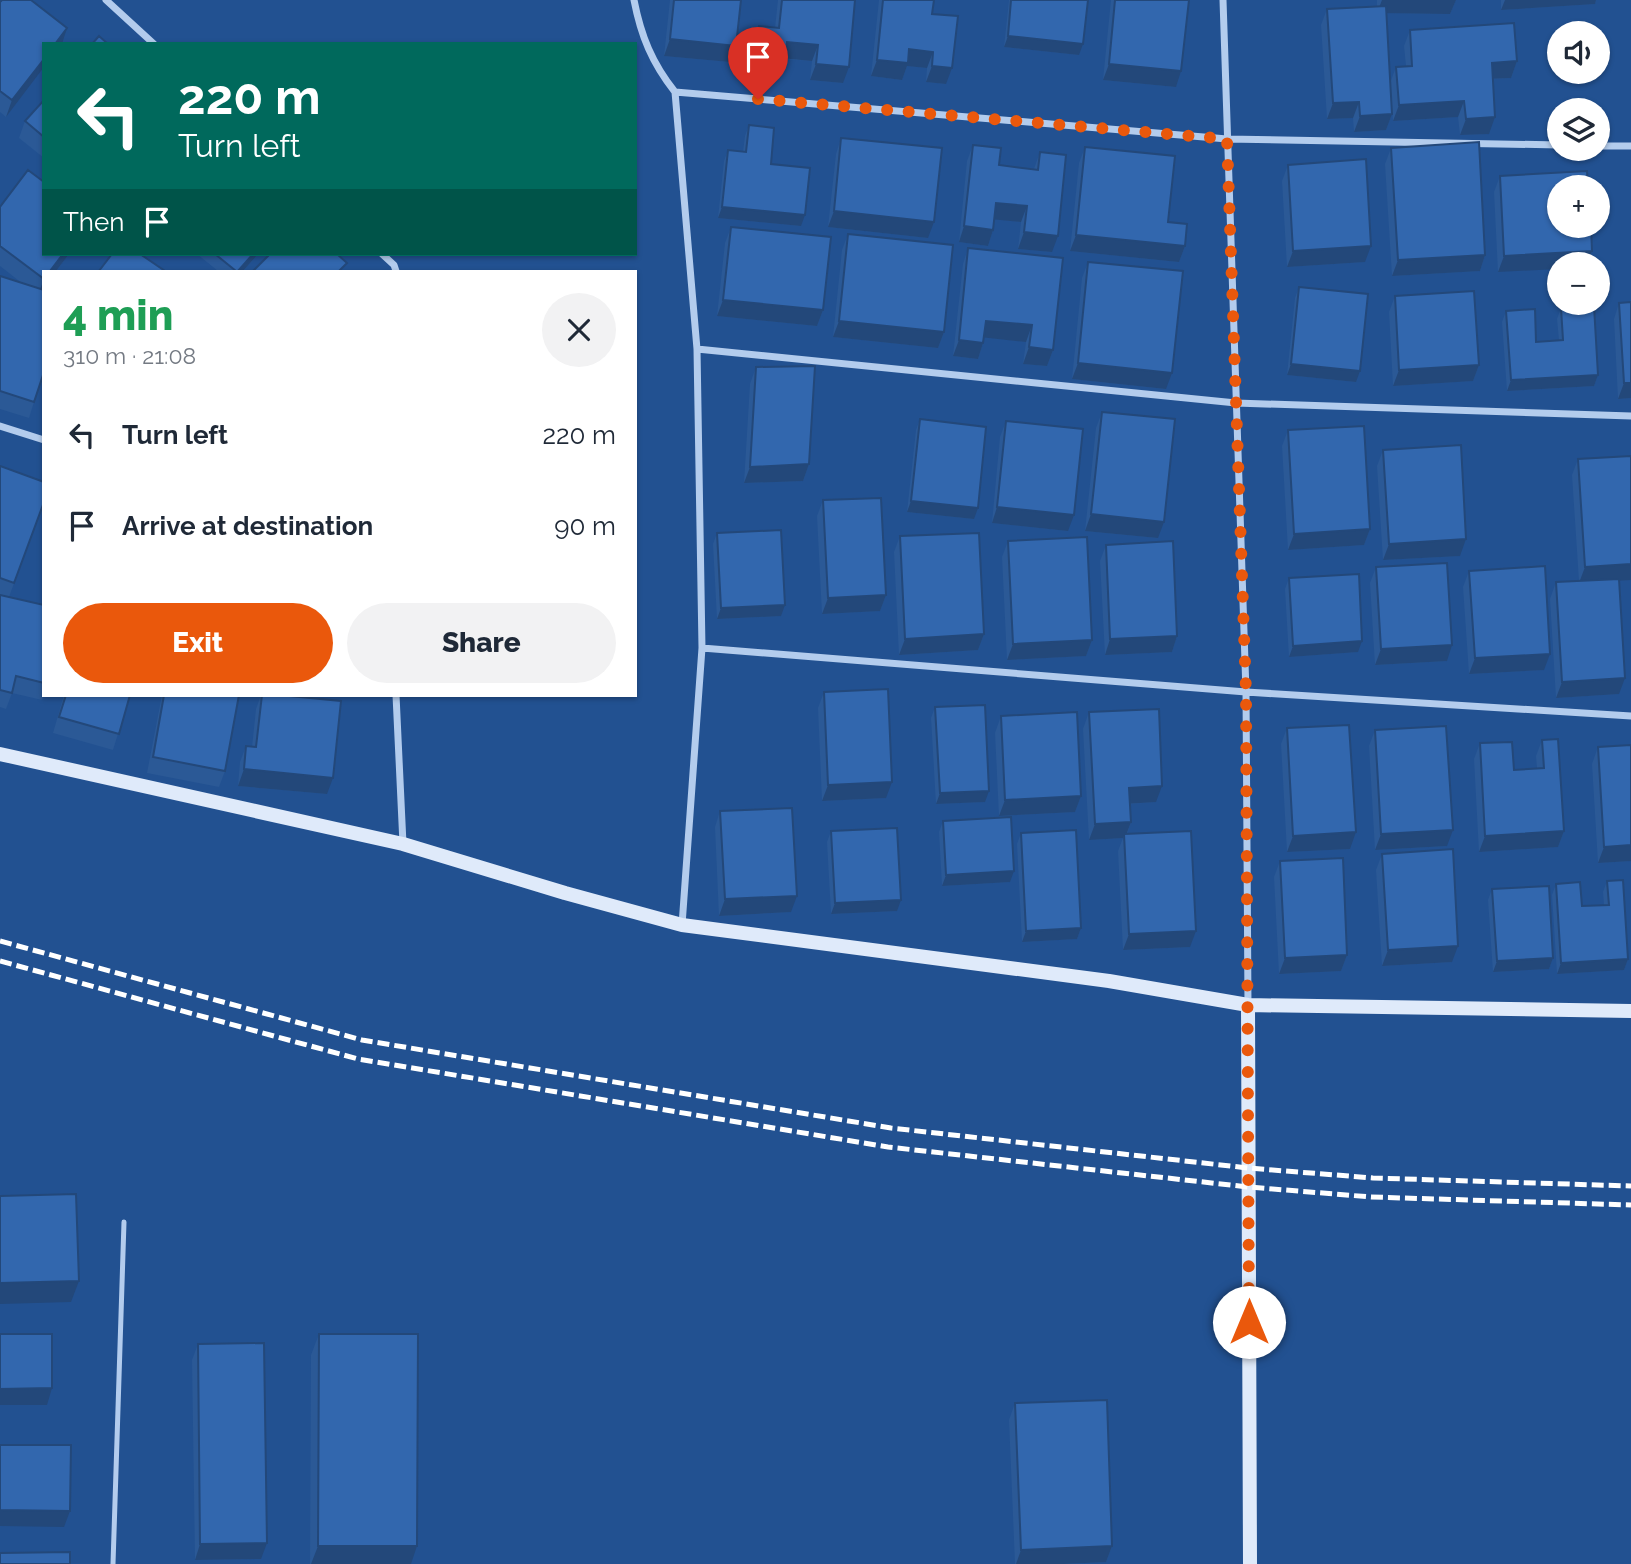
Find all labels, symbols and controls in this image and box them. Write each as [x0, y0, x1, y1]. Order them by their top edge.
map controls [1547, 21, 1610, 315]
button: sound [1547, 21, 1610, 84]
pin [728, 27, 788, 99]
icon: arrive [739, 38, 777, 76]
text: 220 m [178, 68, 321, 125]
icon: left [63, 70, 154, 161]
button: layers [1547, 98, 1610, 161]
text: Turn left [178, 127, 300, 164]
button: + [1547, 175, 1610, 238]
icon: arrive [138, 203, 176, 241]
text: Then [63, 207, 124, 237]
button: − [1547, 252, 1610, 315]
text: 4 min [63, 291, 173, 340]
button: close [542, 293, 616, 367]
text: 310 m · 21:08 [63, 342, 196, 369]
icon: left [63, 416, 101, 454]
text: Turn left [122, 420, 228, 450]
text: 220 m [542, 420, 616, 450]
icon: arrive [63, 507, 101, 545]
text: Arrive at destination [122, 511, 373, 541]
text: 90 m [554, 511, 616, 541]
button: Exit [63, 603, 333, 683]
button: Share [347, 603, 616, 683]
position arrow [1212, 1285, 1286, 1359]

